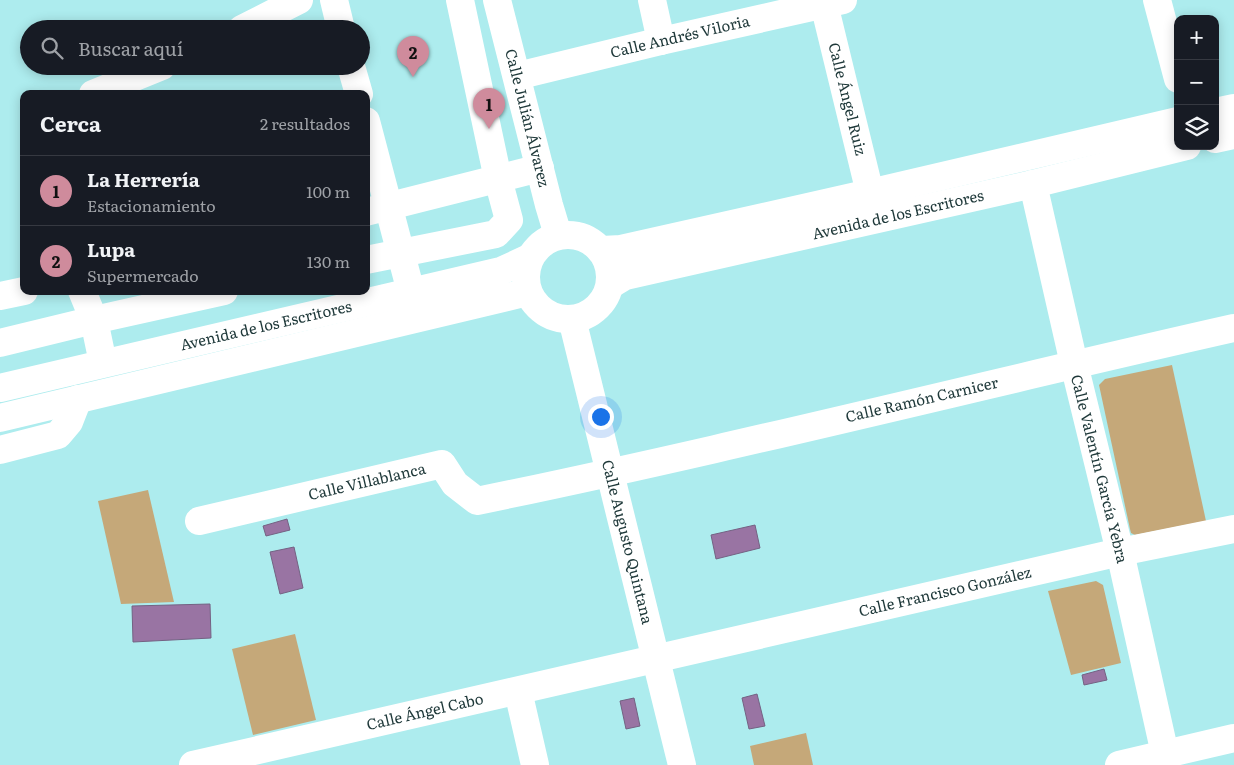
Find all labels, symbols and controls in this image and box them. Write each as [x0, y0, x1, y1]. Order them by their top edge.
street label: Calle Andrés Viloria [608, 8, 753, 63]
map controls [1174, 15, 1219, 150]
button: + [1174, 15, 1219, 60]
search box [20, 20, 370, 75]
icon: search [38, 34, 66, 62]
text: Buscar aquí [78, 34, 183, 62]
pin: 2 [397, 36, 429, 77]
street label: Calle Ángel Ruiz [823, 40, 874, 157]
street label: Calle Julián Álvarez [500, 46, 557, 189]
button: − [1174, 60, 1219, 105]
pin: 1 [473, 88, 505, 129]
button: layers [1174, 105, 1219, 150]
text: Cerca [40, 107, 101, 138]
text: 2 resultados [260, 111, 350, 135]
text: La Herrería [87, 165, 200, 193]
text: 1 [53, 179, 59, 203]
text: 100 m [306, 179, 350, 203]
street label: Avenida de los Escritores [810, 183, 986, 244]
text: Estacionamiento [87, 193, 216, 217]
text: Lupa [87, 235, 135, 263]
text: 2 [52, 249, 60, 273]
text: 130 m [307, 249, 350, 273]
text: Supermercado [87, 263, 199, 287]
street label: Avenida de los Escritores [178, 294, 354, 355]
street label: Calle Ramón Carnicer [843, 370, 1000, 427]
street label: Calle Valentín García Yebra [1066, 372, 1135, 566]
your location [588, 404, 614, 430]
street label: Calle Villablanca [306, 456, 429, 505]
street label: Calle Augusto Quintana [597, 457, 660, 627]
street label: Calle Francisco González [856, 559, 1033, 622]
street label: Calle Ángel Cabo [364, 686, 486, 735]

